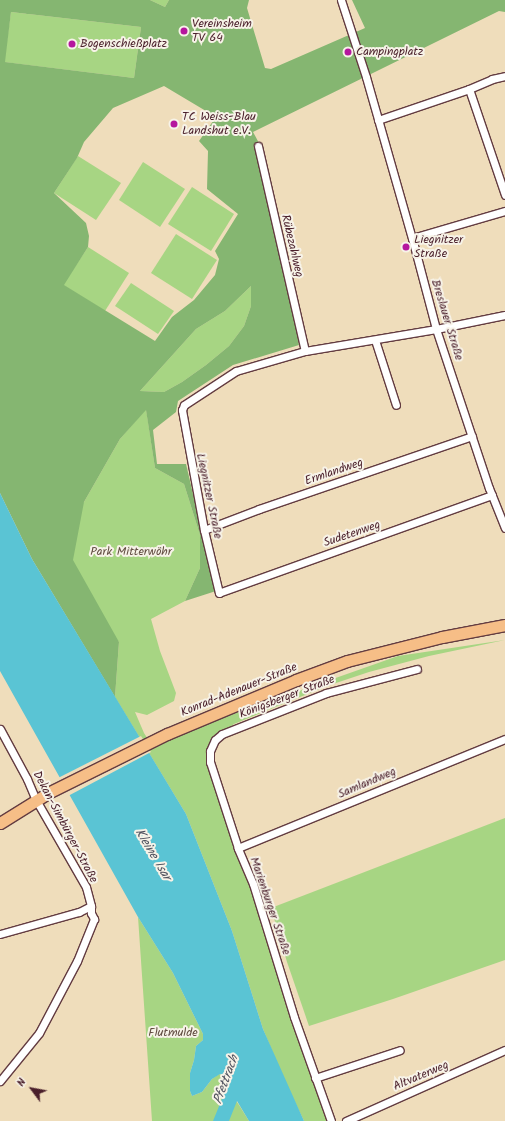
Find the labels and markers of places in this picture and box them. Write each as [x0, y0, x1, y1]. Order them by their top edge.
place label: Vereinsheim TV 64 [192, 17, 252, 45]
marker: Vereinsheim TV 64 [179, 26, 189, 36]
place label: Bogenschießplatz [80, 37, 167, 51]
marker: Bogenschießplatz [67, 39, 77, 49]
place label: Campingplatz [356, 45, 423, 59]
marker: Campingplatz [343, 47, 353, 57]
place label: TC Weiss-Blau Landshut e.V. [182, 110, 256, 138]
marker: TC Weiss-Blau Landshut e.V. [169, 119, 179, 129]
place label: Liegnitzer Straße [414, 233, 463, 261]
marker: Liegnitzer Straße [401, 242, 411, 252]

